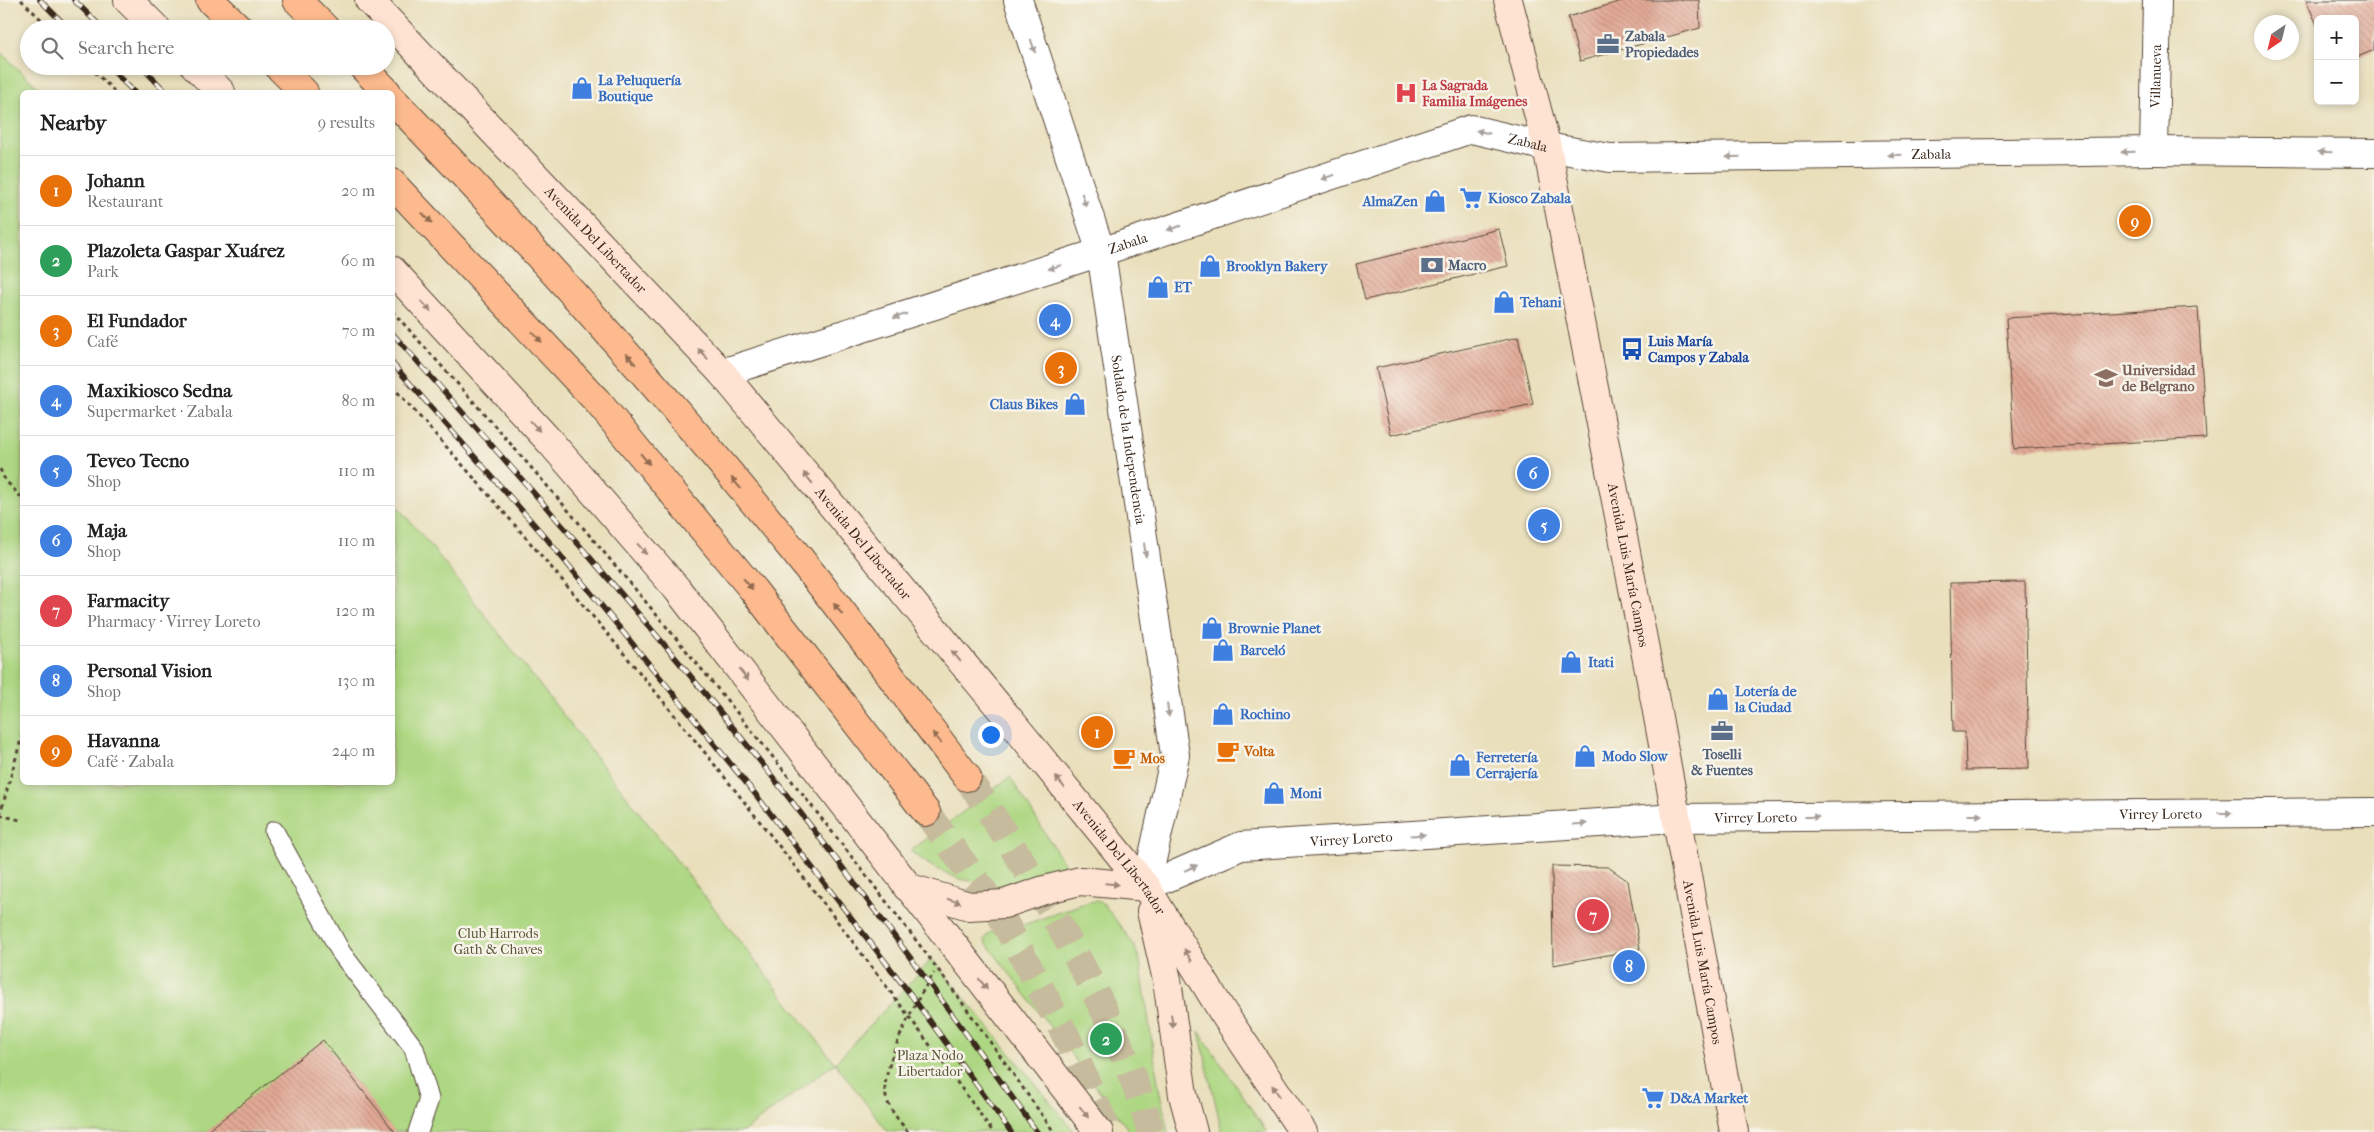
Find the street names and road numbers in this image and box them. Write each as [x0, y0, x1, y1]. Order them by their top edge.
street label: Villanueva [2146, 44, 2165, 109]
street label: Zabala [1506, 130, 1550, 155]
street label: Zabala [1911, 145, 1952, 163]
street label: Avenida Del Libertador [540, 182, 651, 297]
street label: Zabala [1106, 229, 1150, 258]
street label: Soldado de la Independencia [1108, 354, 1150, 526]
street label: Avenida Luis María Campos [1604, 481, 1653, 649]
street label: Avenida Del Libertador [811, 483, 915, 603]
street label: Avenida Del Libertador [1069, 795, 1169, 918]
street label: Virrey Loreto [2118, 805, 2202, 823]
street label: Virrey Loreto [1713, 808, 1797, 826]
street label: Virrey Loreto [1308, 828, 1393, 850]
street label: Avenida Luis María Campos [1679, 878, 1726, 1046]

